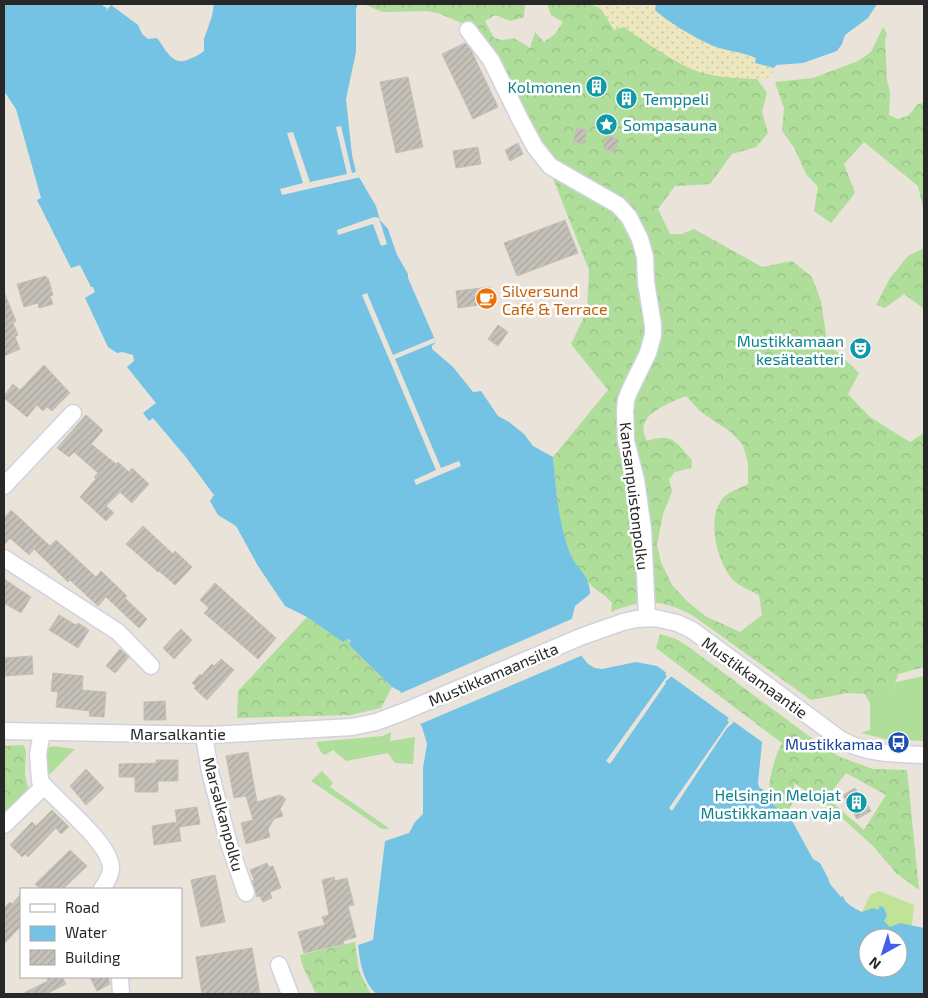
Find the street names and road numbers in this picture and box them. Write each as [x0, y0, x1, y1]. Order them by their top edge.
street label: Kansanpuistonpolku [616, 421, 654, 571]
street label: Mustikkamaantie [698, 632, 812, 722]
street label: Mustikkamaansilta [425, 638, 561, 710]
street label: Marsalkantie [130, 724, 226, 743]
street label: Marsalkanpolku [200, 755, 248, 873]

